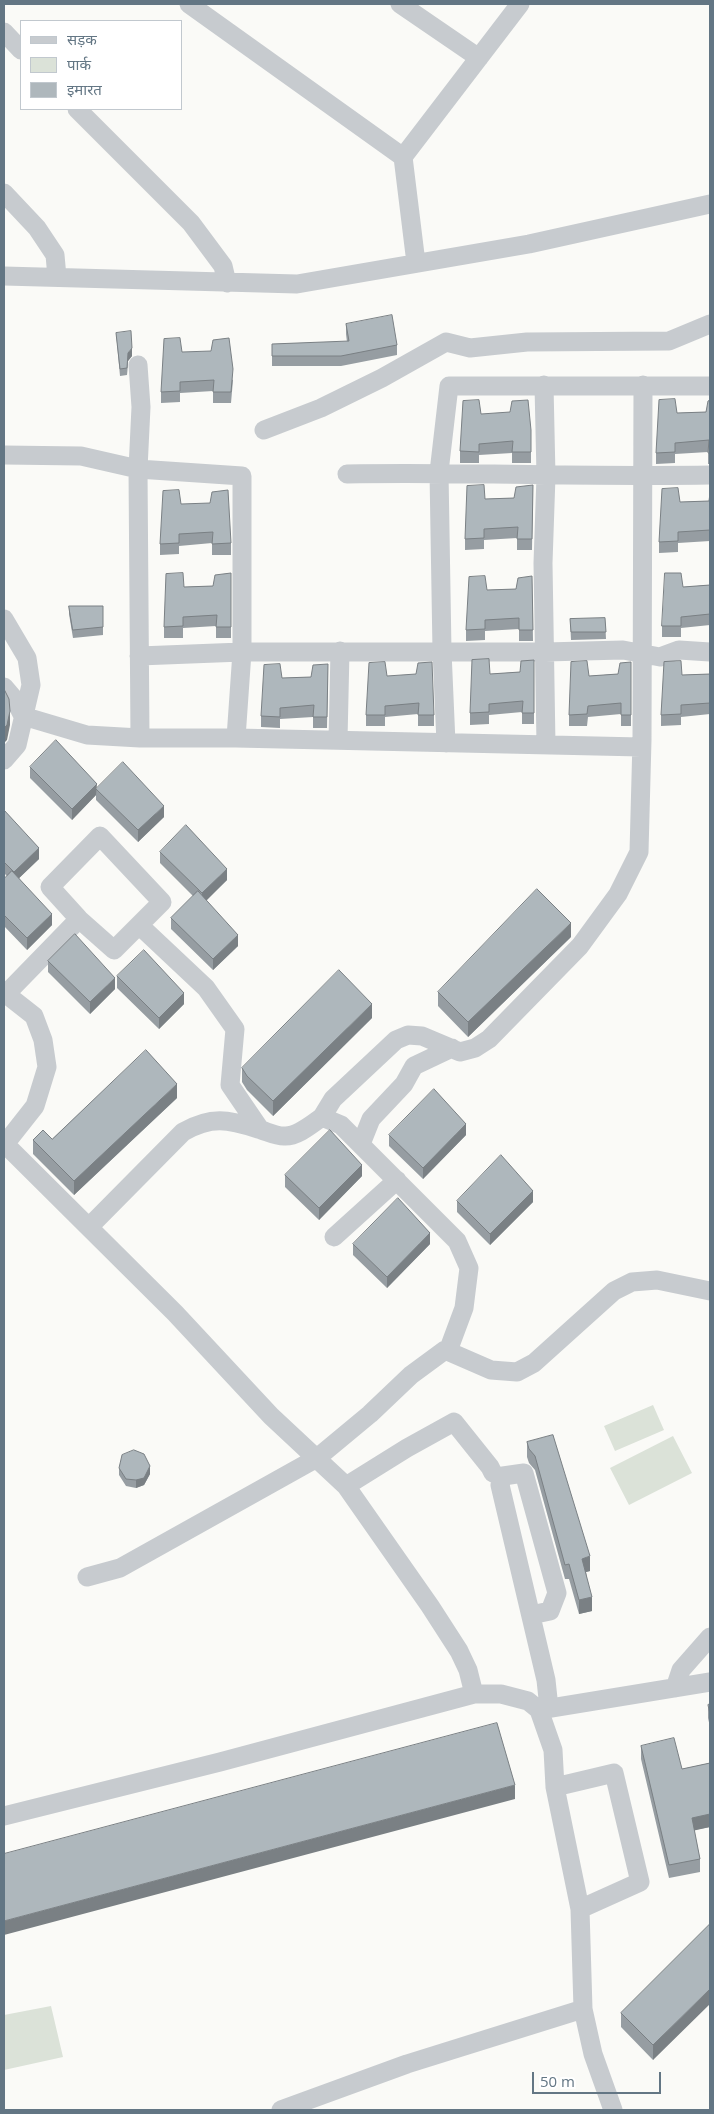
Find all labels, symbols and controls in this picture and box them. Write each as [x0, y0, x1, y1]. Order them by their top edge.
legend [20, 20, 182, 110]
text: सड़क [67, 29, 97, 49]
text: पार्क [67, 54, 91, 74]
text: इमारत [67, 79, 102, 99]
scale bar [534, 2062, 663, 2094]
text: 50 m [540, 2071, 575, 2091]

